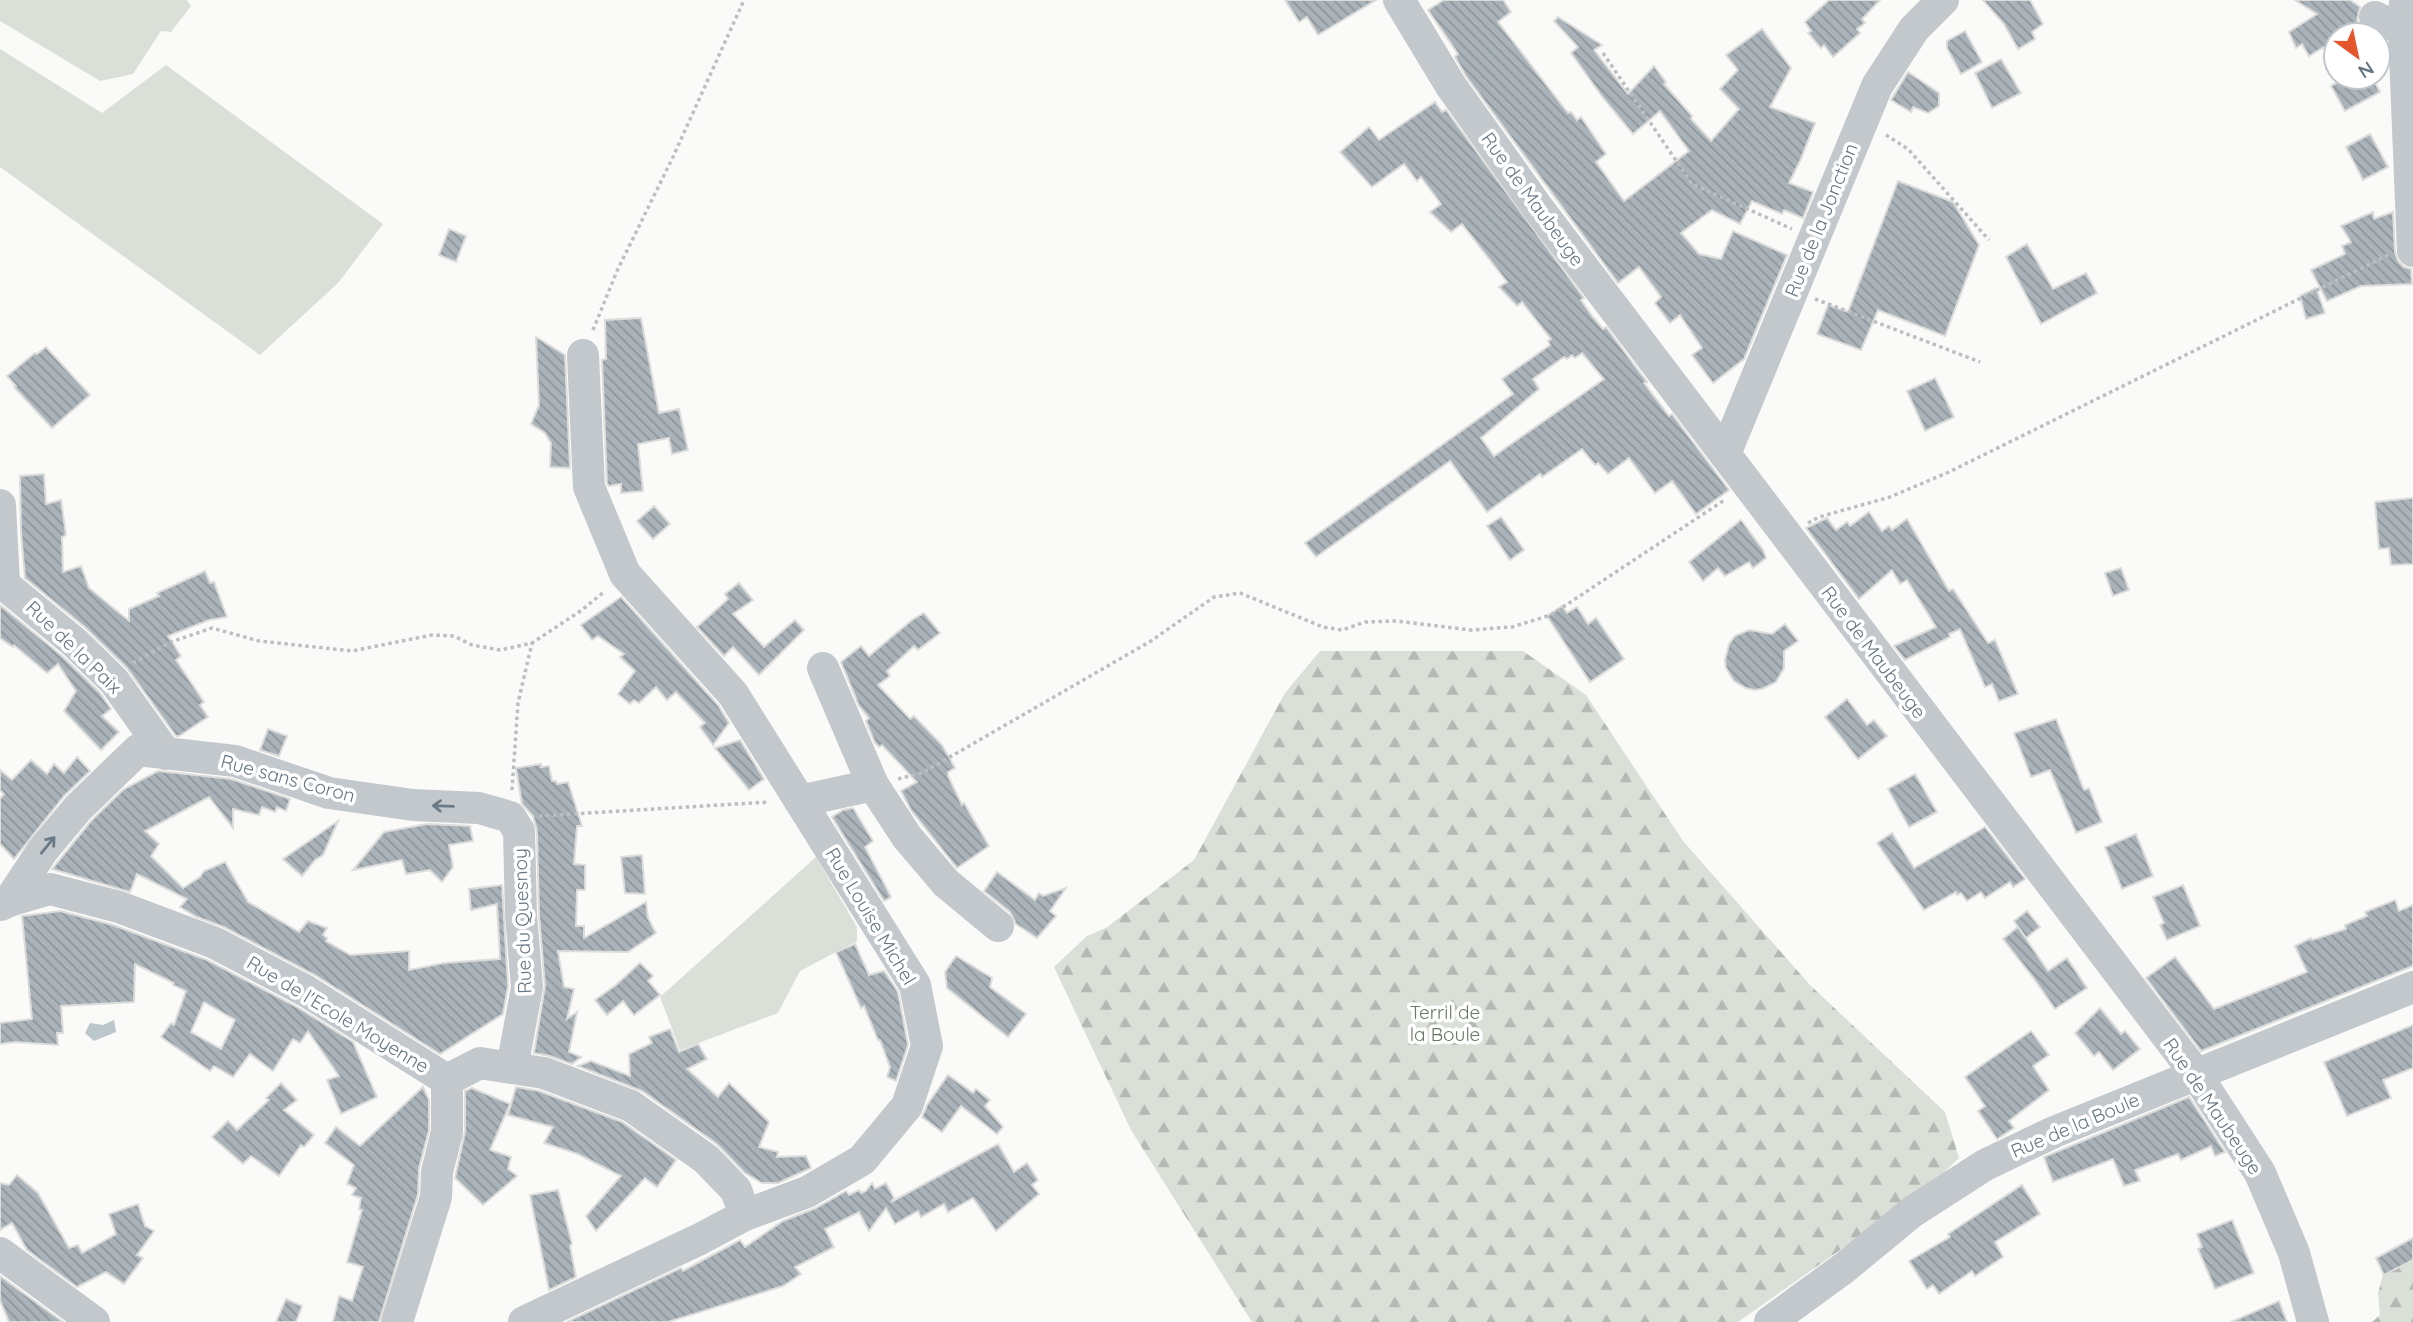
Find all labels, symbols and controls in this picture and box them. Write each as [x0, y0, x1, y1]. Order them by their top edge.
north arrow [2322, 21, 2392, 91]
text: N [2354, 56, 2379, 84]
street label: Rue de Maubeuge [1476, 127, 1590, 271]
street label: Rue de la Jonction [1779, 140, 1863, 300]
street label: Rue de Maubeuge [1816, 581, 1932, 723]
street label: Rue de la Paix [21, 595, 127, 699]
street label: Rue sans Coron [218, 749, 358, 807]
one-way arrow [432, 800, 455, 813]
one-way arrow [40, 836, 55, 854]
street label: Rue Louise Michel [821, 843, 921, 989]
street label: Rue du Quesnoy [507, 848, 537, 994]
street label: Rue de l'Ecole Moyenne [243, 950, 433, 1078]
park label: Terril de la Boule [1410, 1000, 1480, 1046]
street label: Rue de Maubeuge [2158, 1033, 2268, 1179]
street label: Rue de la Boule [2007, 1087, 2143, 1163]

